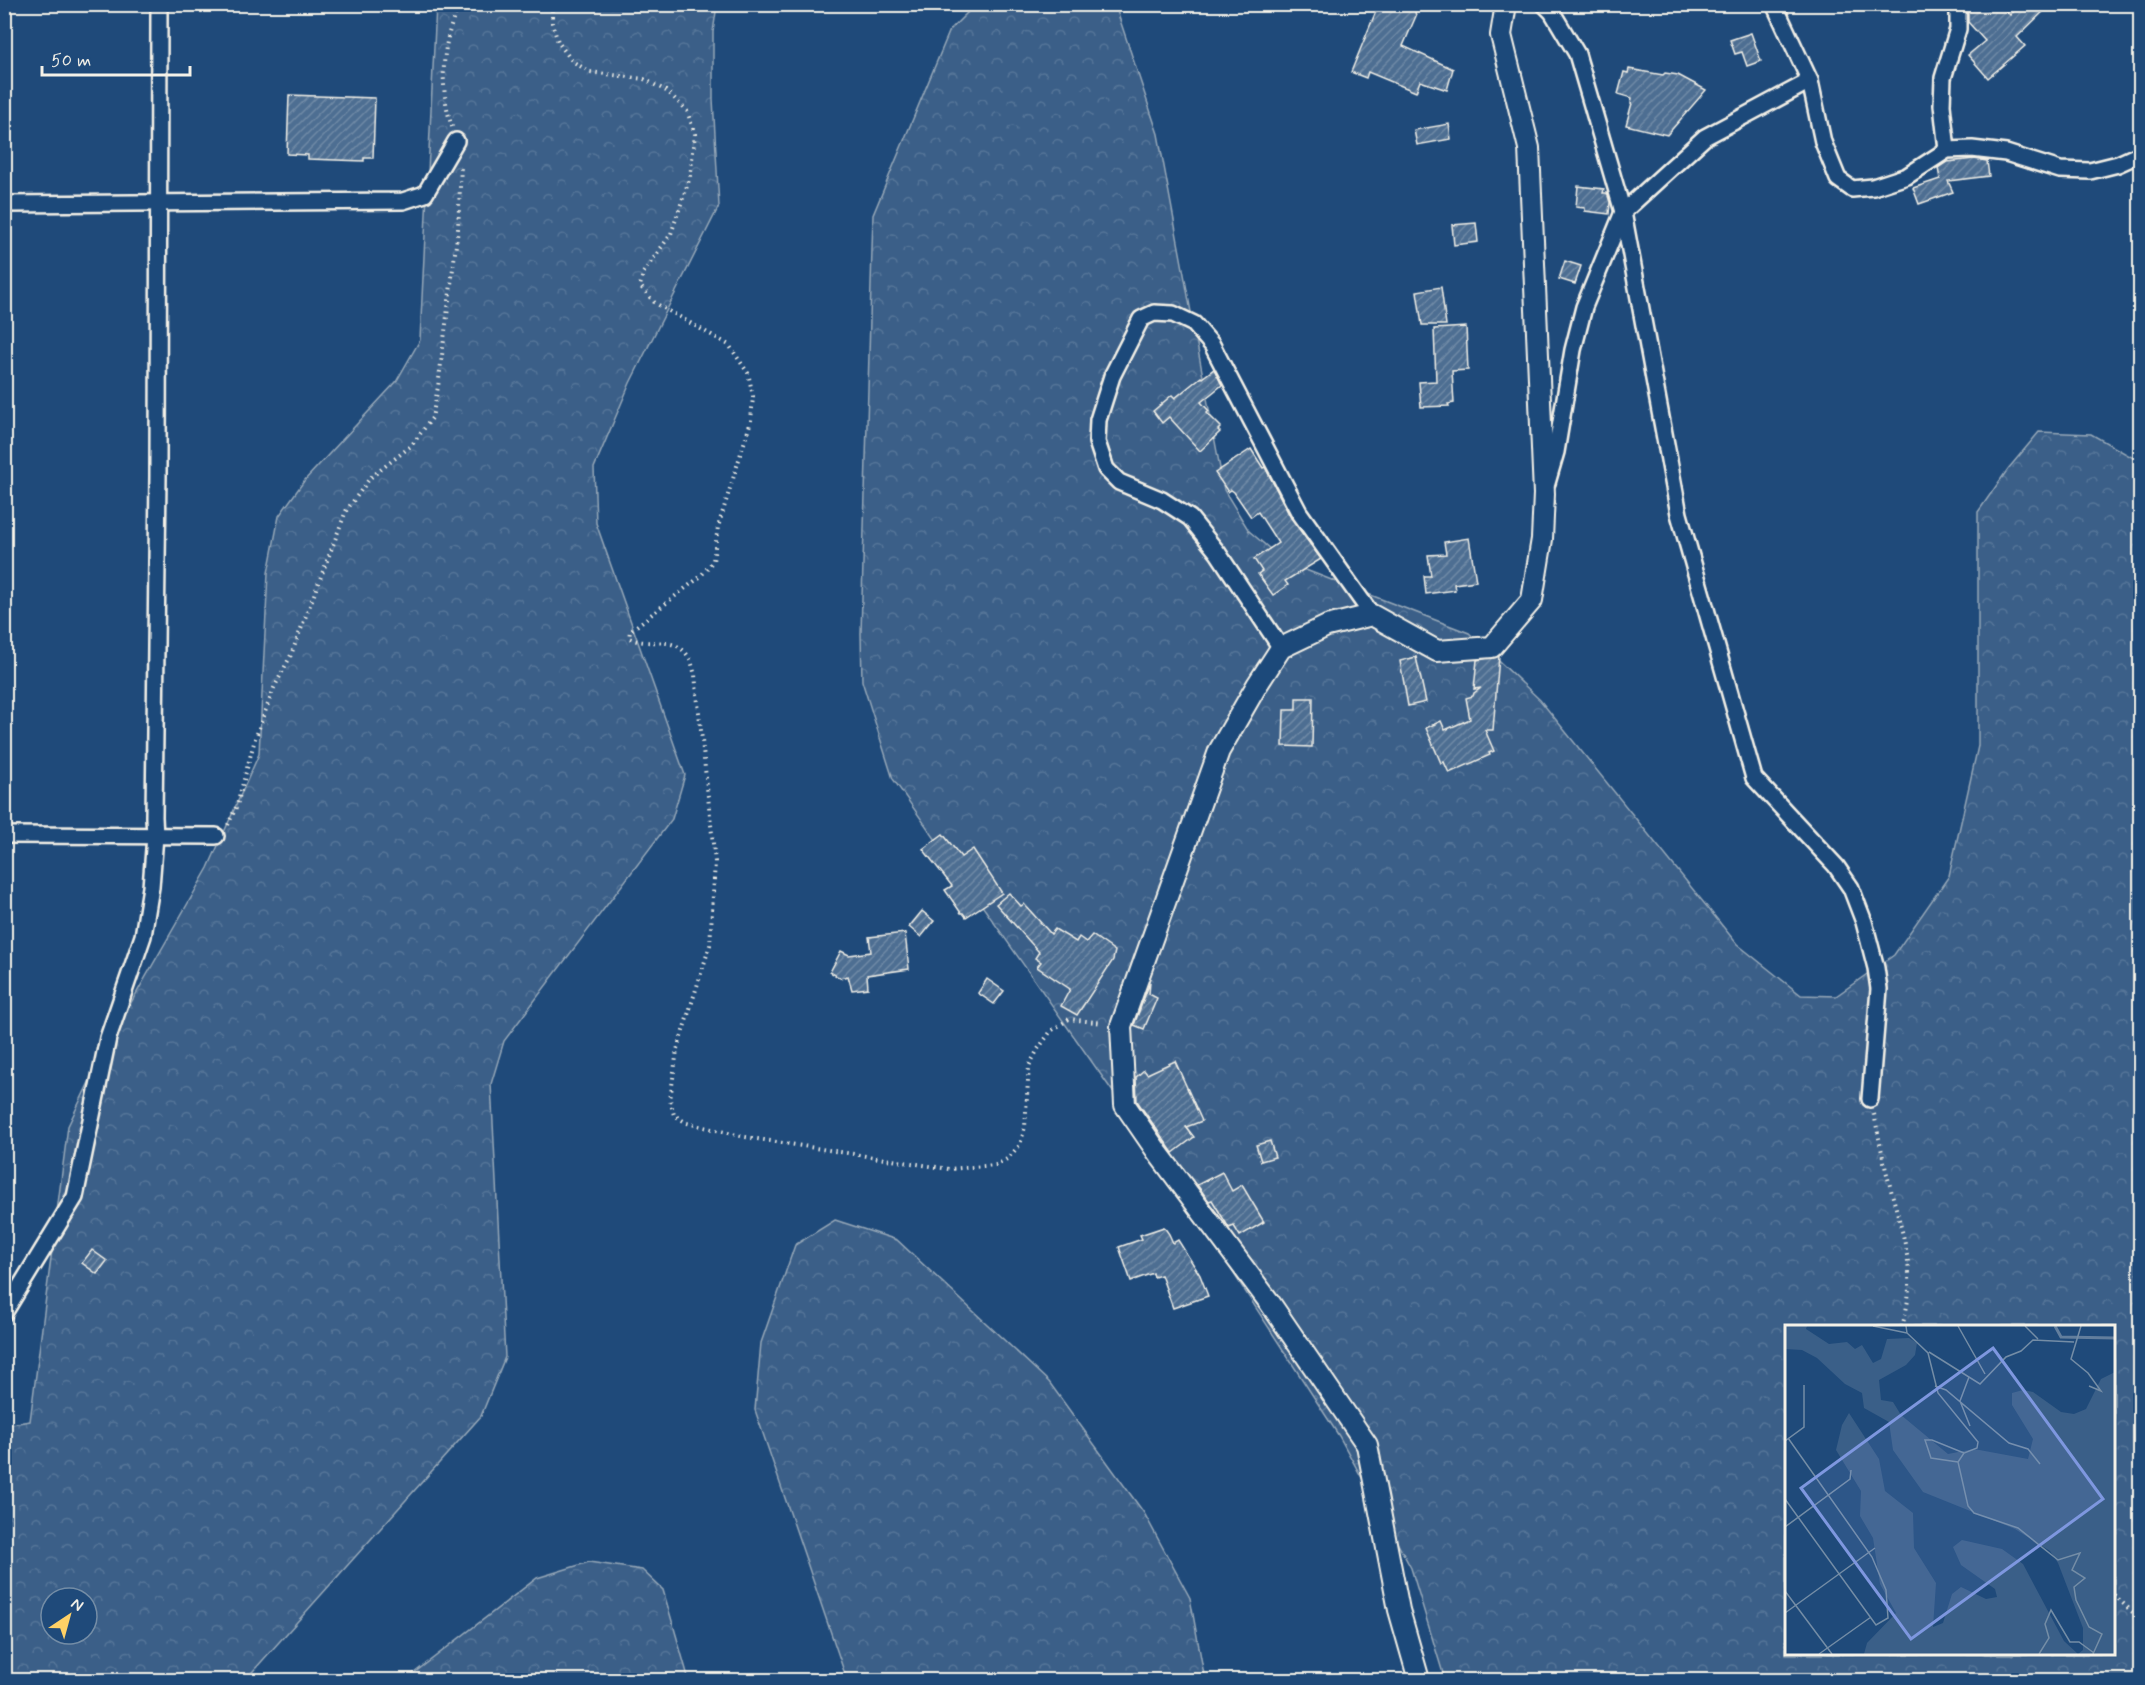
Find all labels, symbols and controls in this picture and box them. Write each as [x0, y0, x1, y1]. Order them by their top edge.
scale bar [42, 39, 190, 77]
text: 50 m [51, 49, 91, 73]
inset map [1785, 1325, 2115, 1655]
north arrow [39, 1586, 99, 1646]
text: N [66, 1593, 87, 1617]

